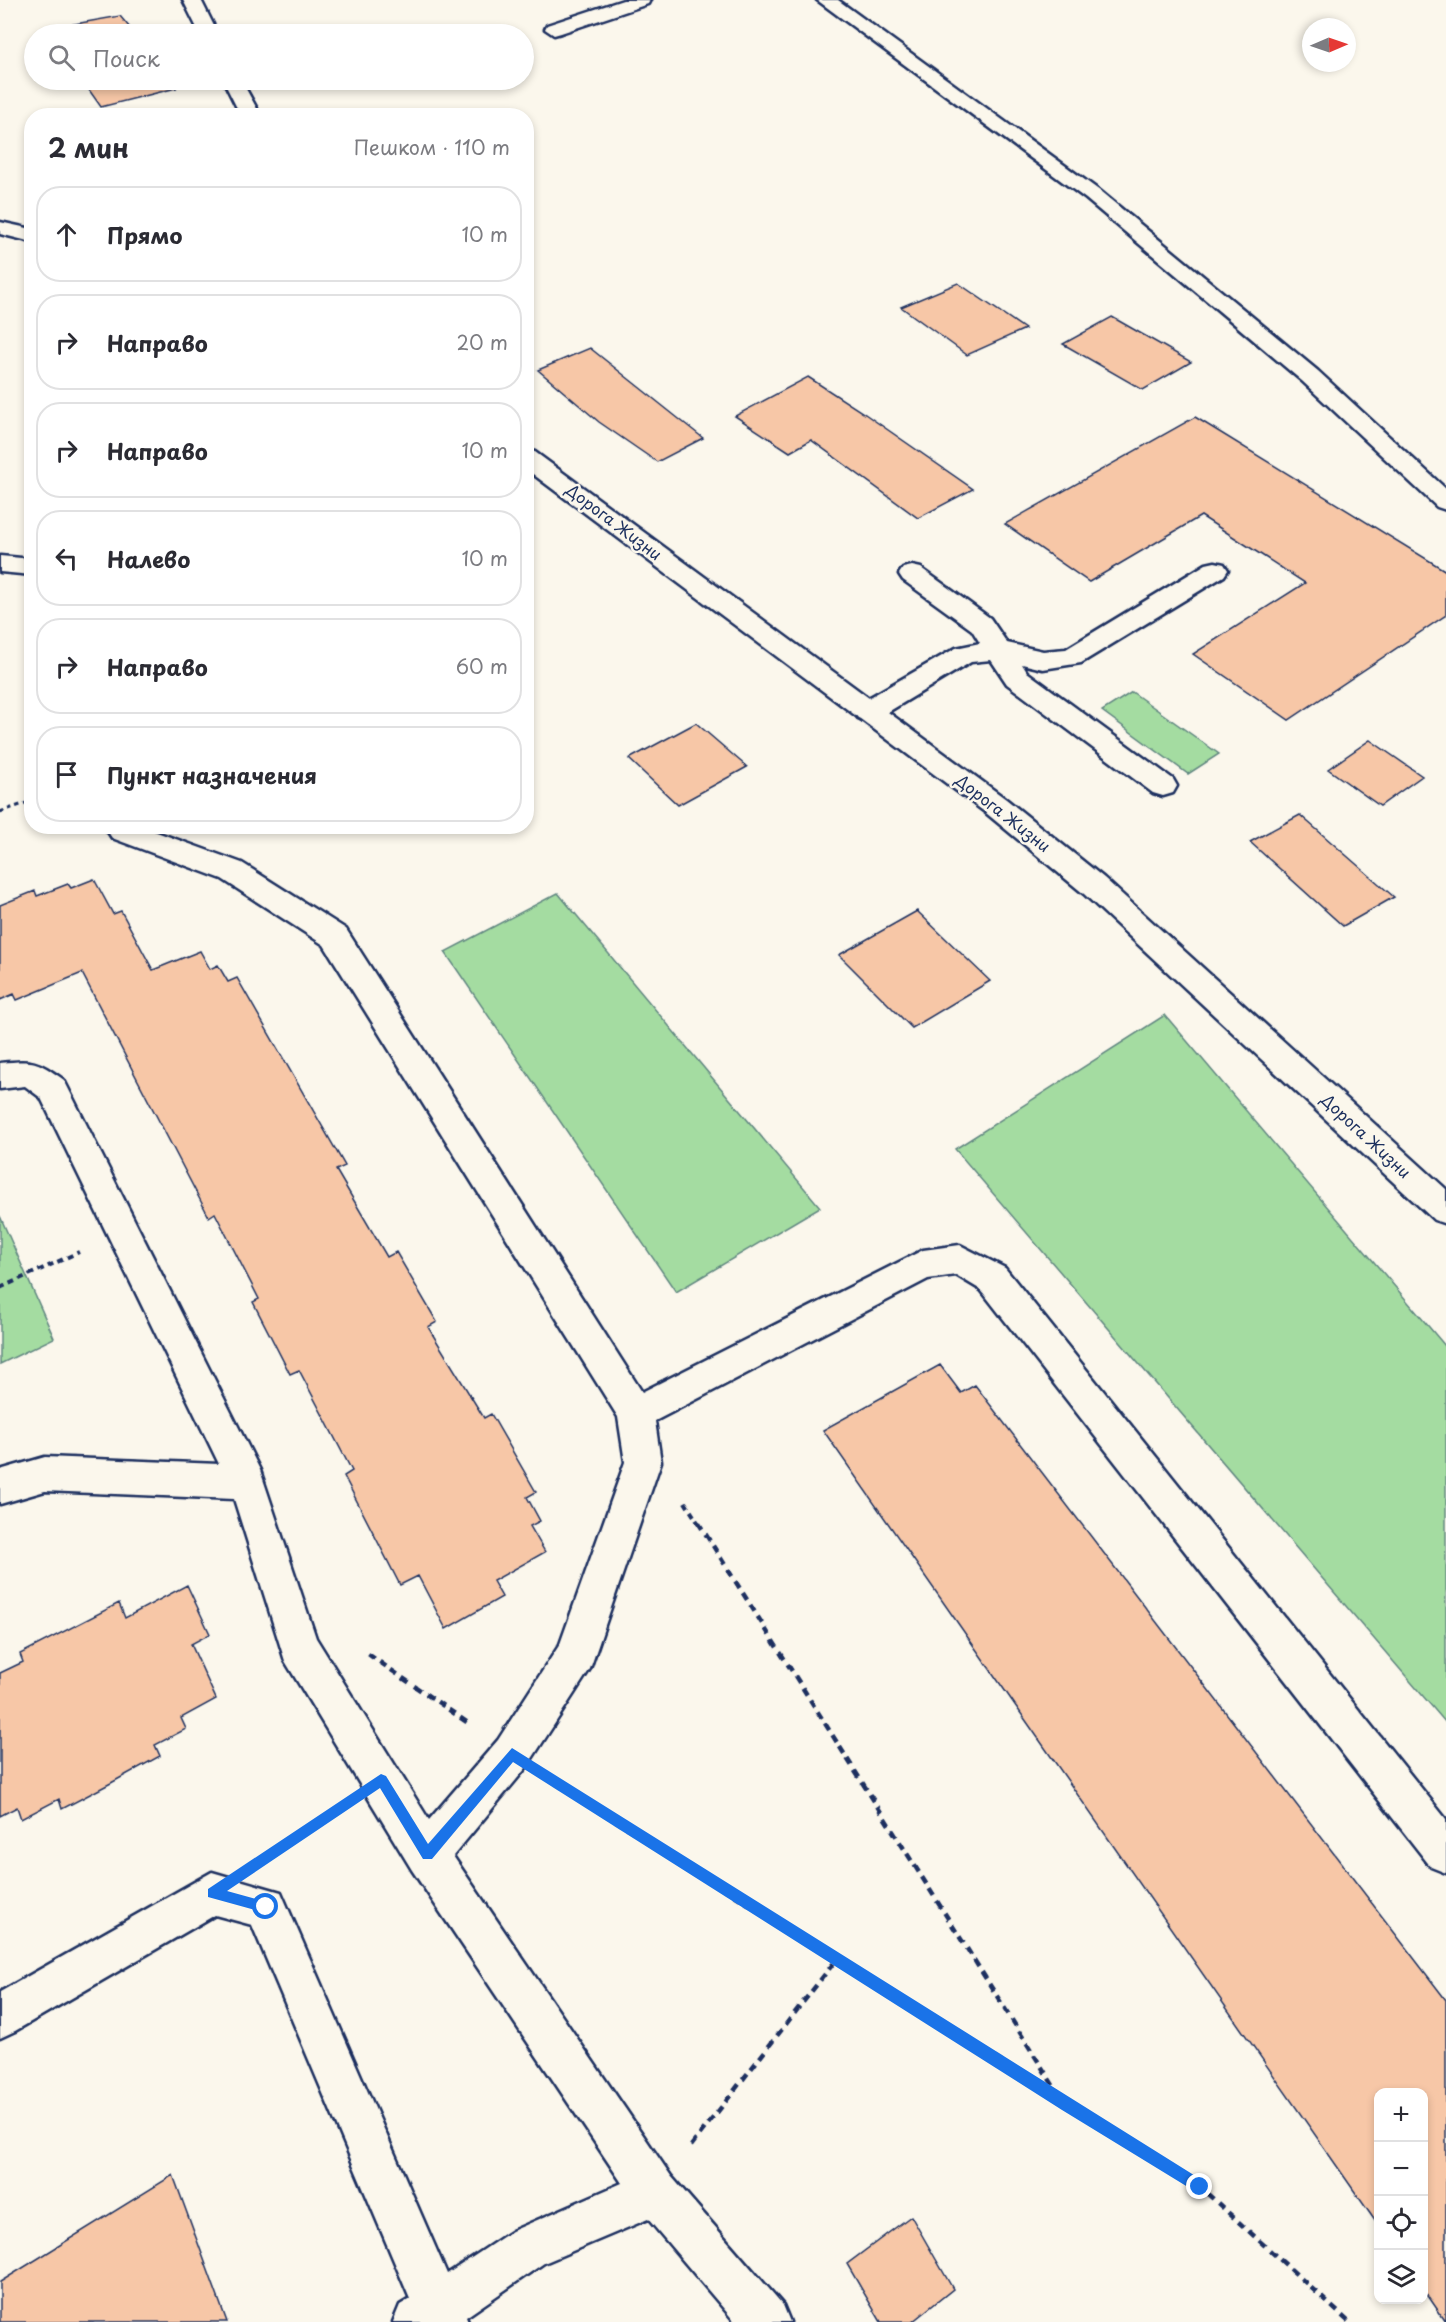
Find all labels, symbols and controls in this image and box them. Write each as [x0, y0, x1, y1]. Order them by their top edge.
north arrow [1302, 18, 1356, 72]
search box [24, 24, 534, 90]
icon: search [45, 41, 78, 74]
text: Поиск [93, 41, 160, 74]
text: 2 мин [48, 128, 129, 167]
text: Пешком · 110 m [354, 132, 510, 162]
icon: ahead [50, 218, 83, 251]
text: Прямо [107, 218, 182, 251]
text: 10 m [461, 219, 508, 249]
icon: right [50, 326, 83, 359]
text: Направо [107, 326, 208, 359]
text: 20 m [456, 327, 508, 357]
icon: right [50, 434, 83, 467]
text: Направо [107, 434, 208, 467]
text: 10 m [461, 435, 508, 465]
street label: Дорога Жизни [561, 477, 668, 565]
icon: left [50, 542, 83, 575]
text: Налево [107, 542, 190, 575]
text: 10 m [461, 543, 508, 573]
icon: right [50, 650, 83, 683]
text: Направо [107, 650, 208, 683]
text: 60 m [456, 651, 508, 681]
icon: arrive [50, 758, 83, 791]
text: Пункт назначения [107, 758, 317, 791]
street label: Дорога Жизни [950, 767, 1056, 857]
street label: Дорога Жизни [1316, 1087, 1417, 1183]
route start [252, 1893, 278, 1919]
map controls [1374, 2088, 1428, 2304]
button: + [1374, 2088, 1428, 2142]
button: − [1374, 2142, 1428, 2196]
route end [1186, 2173, 1212, 2199]
button: locate [1374, 2196, 1428, 2250]
button: layers [1374, 2250, 1428, 2304]

